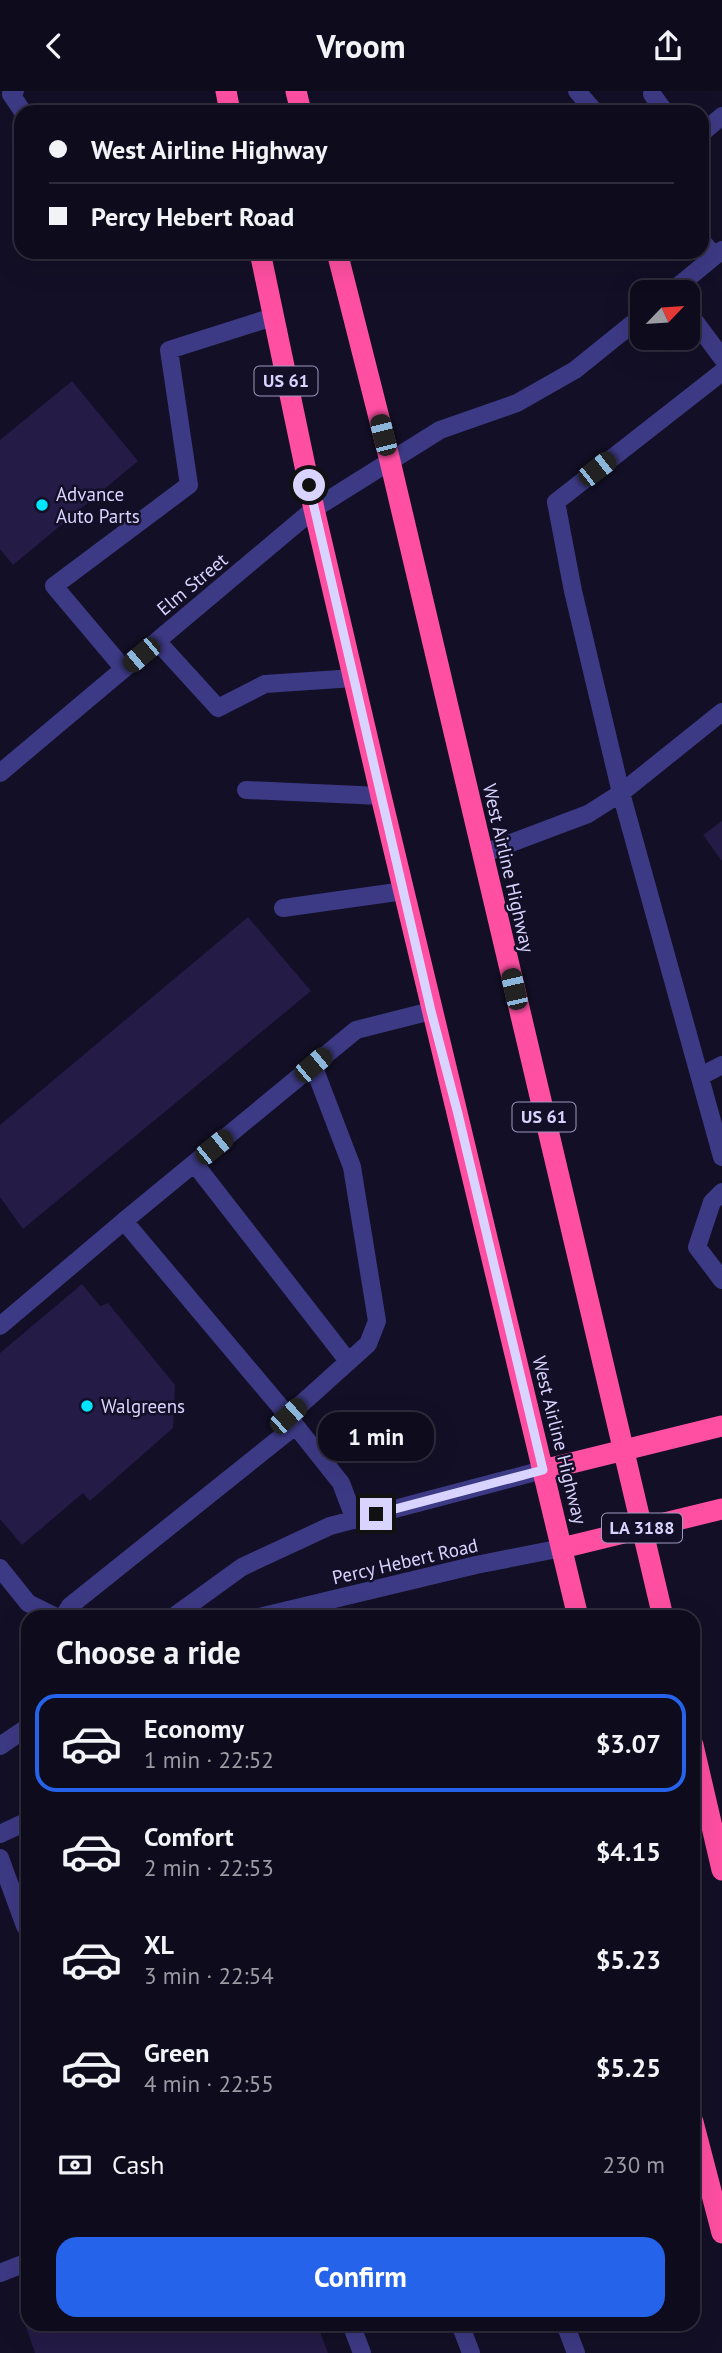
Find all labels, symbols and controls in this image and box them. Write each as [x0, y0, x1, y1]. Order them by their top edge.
text: Vroom [317, 25, 405, 67]
icon: back [35, 27, 73, 65]
icon: share [649, 27, 687, 65]
text: West Airline Highway [91, 133, 327, 166]
text: Percy Hebert Road [91, 200, 294, 233]
north arrow [630, 280, 700, 350]
map controls [630, 280, 700, 350]
road number: US 61 [254, 367, 318, 395]
car [368, 412, 399, 458]
car [574, 448, 621, 490]
route start [293, 469, 325, 501]
place label: Advance Auto Parts [56, 482, 140, 528]
marker: Advance Auto Parts [34, 497, 50, 513]
street label: Elm Street [152, 547, 233, 620]
car [119, 633, 164, 677]
street label: West Airline Highway [478, 781, 540, 955]
car [500, 966, 529, 1012]
car [291, 1043, 336, 1087]
road number: US 61 [512, 1103, 576, 1132]
car [192, 1126, 237, 1168]
street label: West Airline Highway [527, 1353, 593, 1527]
place label: Walgreens [101, 1394, 185, 1418]
car [266, 1394, 311, 1438]
marker: Walgreens [79, 1398, 95, 1414]
callout: 1 min [318, 1413, 434, 1461]
text: 1 min [348, 1422, 404, 1451]
route end [360, 1498, 392, 1530]
road number: LA 3188 [602, 1513, 682, 1543]
street label: Percy Hebert Road [330, 1533, 480, 1589]
text: Choose a ride [56, 1631, 241, 1673]
icon: car [60, 1712, 123, 1775]
text: Economy [144, 1712, 244, 1745]
text: $3.07 [596, 1727, 661, 1760]
text: 1 min · 22:52 [144, 1745, 274, 1774]
icon: car [60, 1820, 123, 1883]
text: Comfort [144, 1820, 234, 1853]
text: $4.15 [596, 1835, 661, 1868]
text: 2 min · 22:53 [144, 1853, 274, 1882]
icon: car [60, 1928, 123, 1991]
text: XL [144, 1928, 174, 1961]
text: $5.23 [596, 1943, 661, 1976]
text: 3 min · 22:54 [144, 1961, 274, 1990]
icon: car [60, 2036, 123, 2099]
text: Green [144, 2036, 209, 2069]
text: $5.25 [596, 2051, 661, 2084]
text: 4 min · 22:55 [144, 2069, 274, 2098]
icon: cash [56, 2146, 94, 2184]
text: Cash [112, 2148, 164, 2181]
text: 230 m [603, 2150, 665, 2179]
button: Confirm [56, 2237, 665, 2317]

